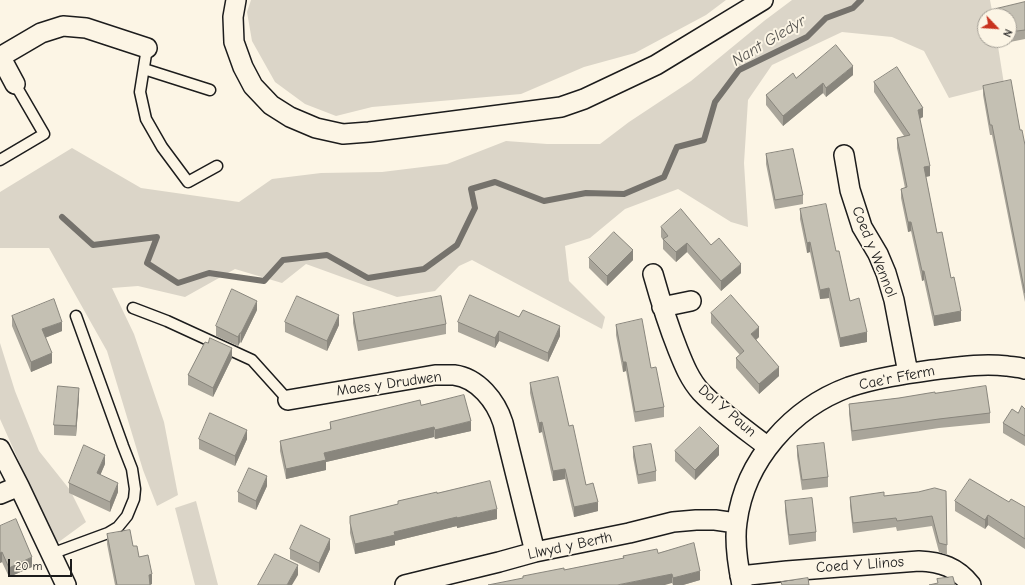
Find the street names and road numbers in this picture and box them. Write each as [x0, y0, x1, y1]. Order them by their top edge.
street label: Coed y Wennol [848, 204, 900, 300]
street label: Cae'r Fferm [858, 362, 936, 394]
street label: Maes y Drudwen [335, 368, 443, 400]
street label: Dol Y Paun [694, 381, 760, 441]
street label: Llwyd y Berth [526, 528, 614, 564]
street label: Coed Y Llinos [815, 553, 905, 577]

